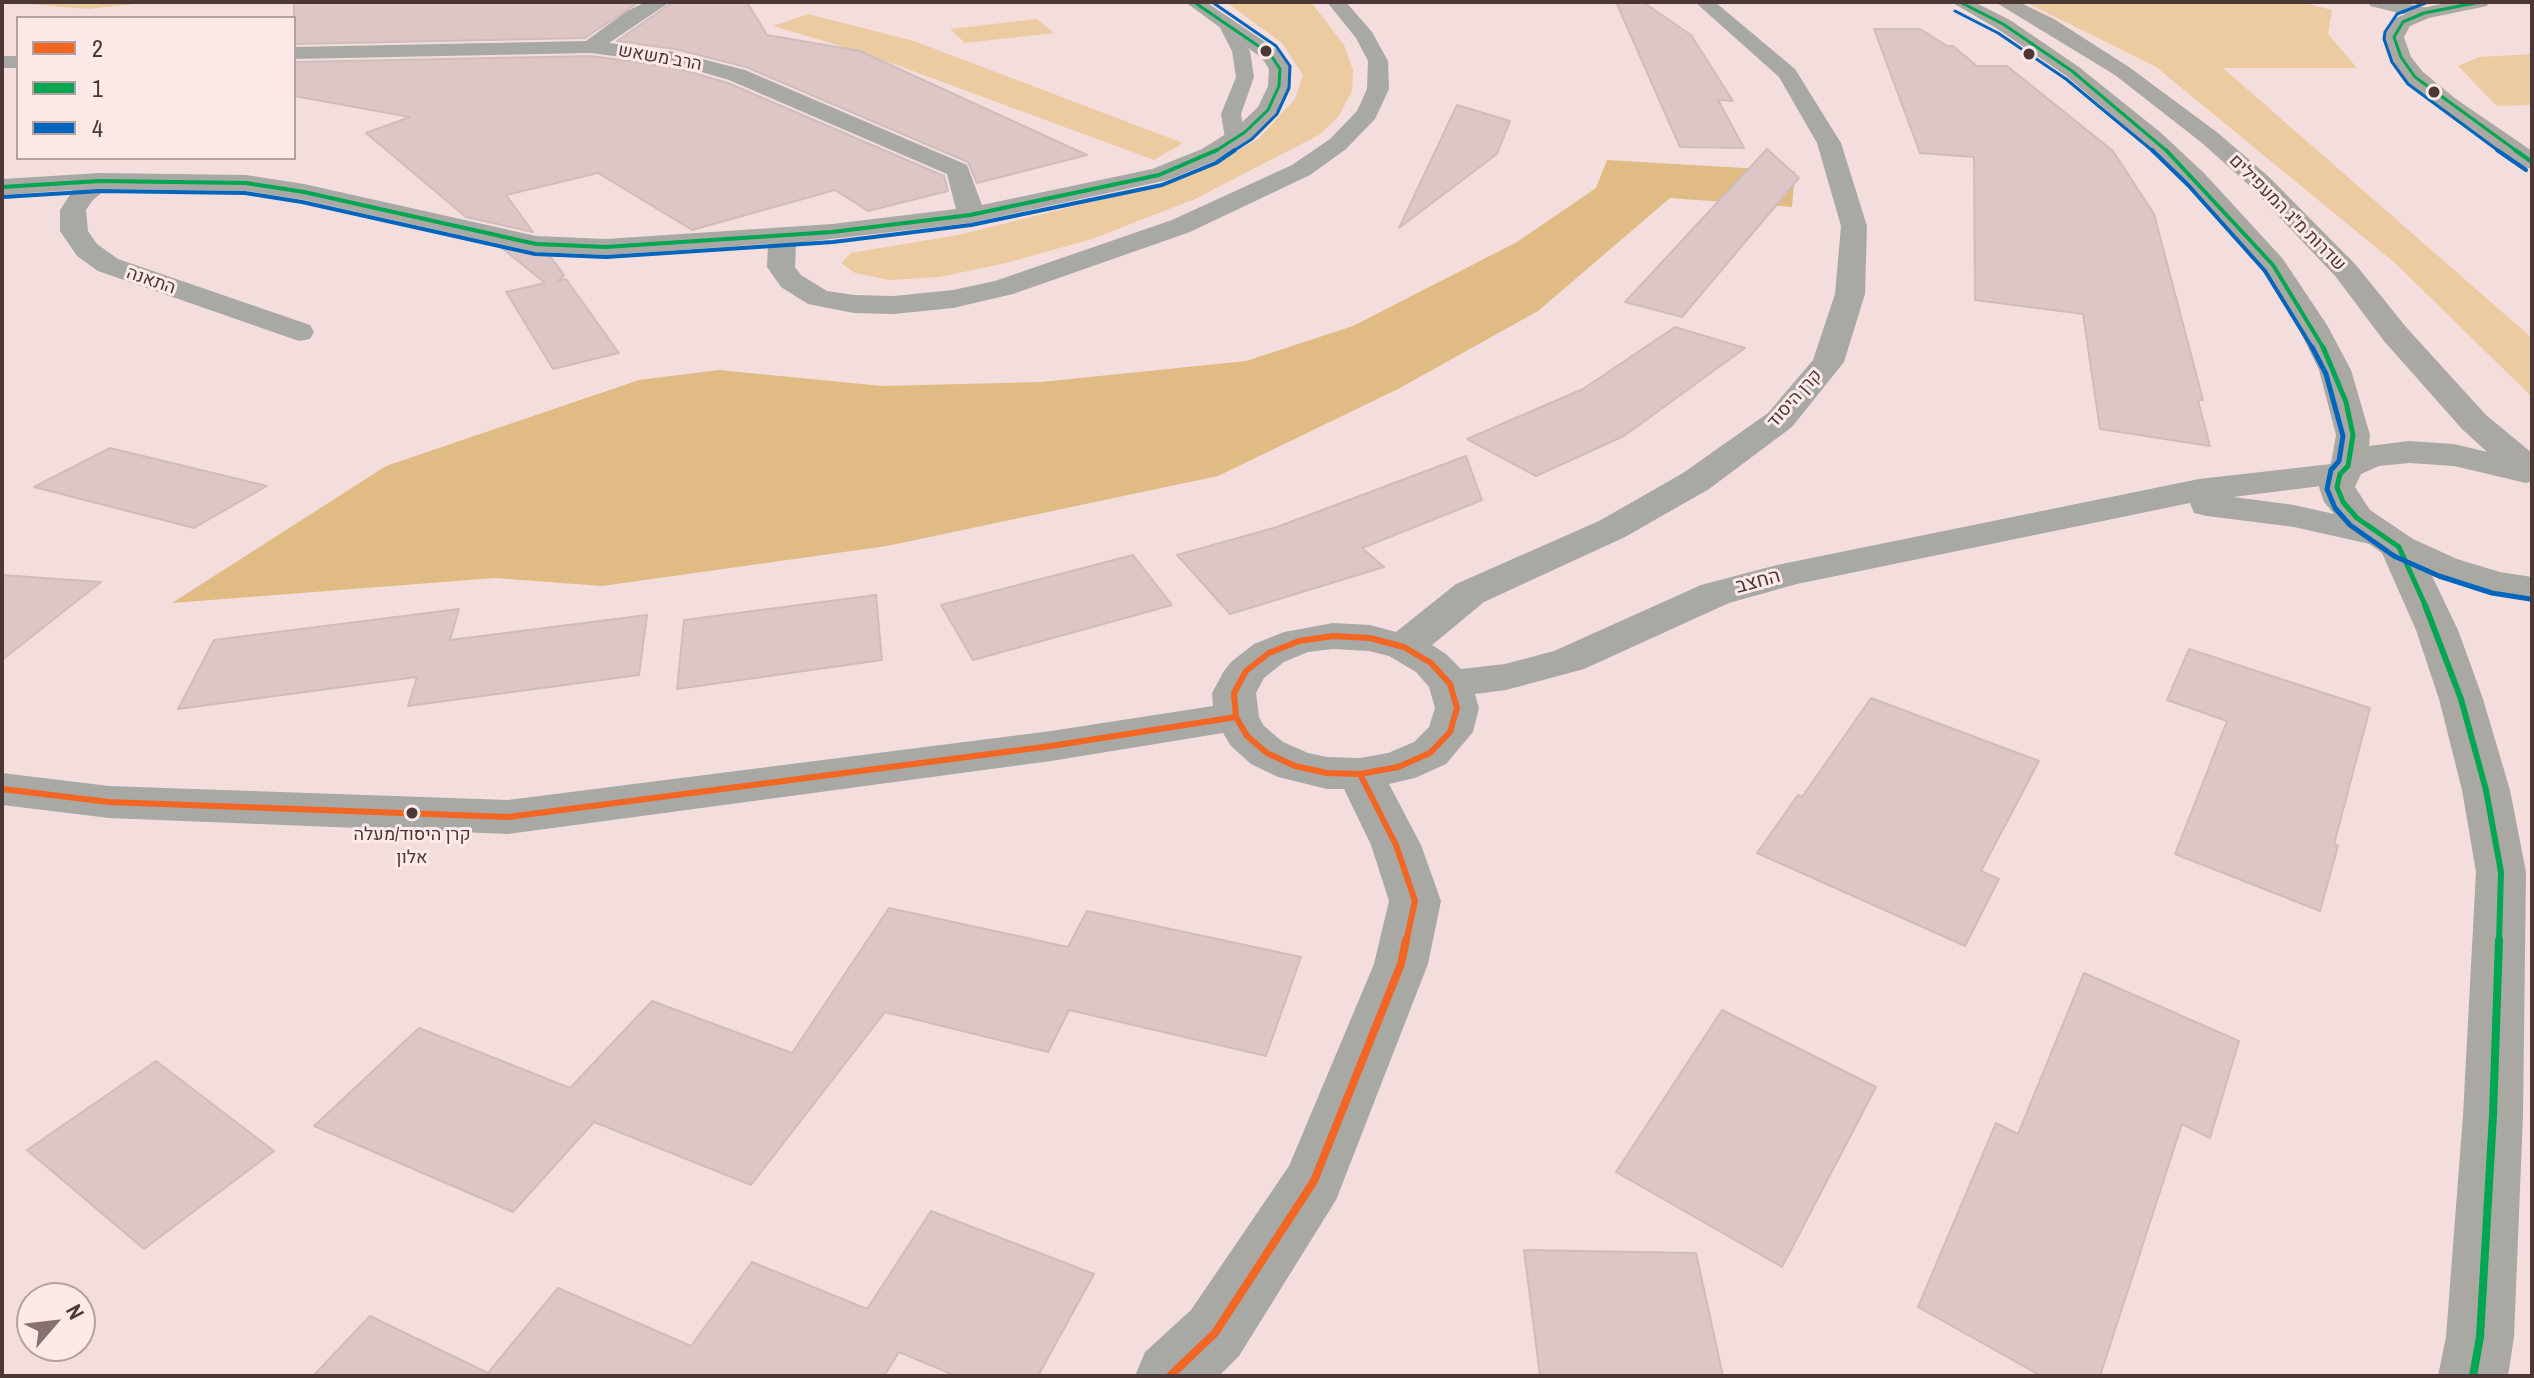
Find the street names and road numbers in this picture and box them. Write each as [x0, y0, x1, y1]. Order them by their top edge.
street label: הרב משאש [616, 40, 704, 76]
street label: שדרות מ"ג המעפילים [2224, 150, 2350, 276]
street label: התאנה [124, 263, 178, 299]
street label: קרן היסוד [1763, 365, 1827, 433]
street label: החצב [1733, 565, 1783, 599]

